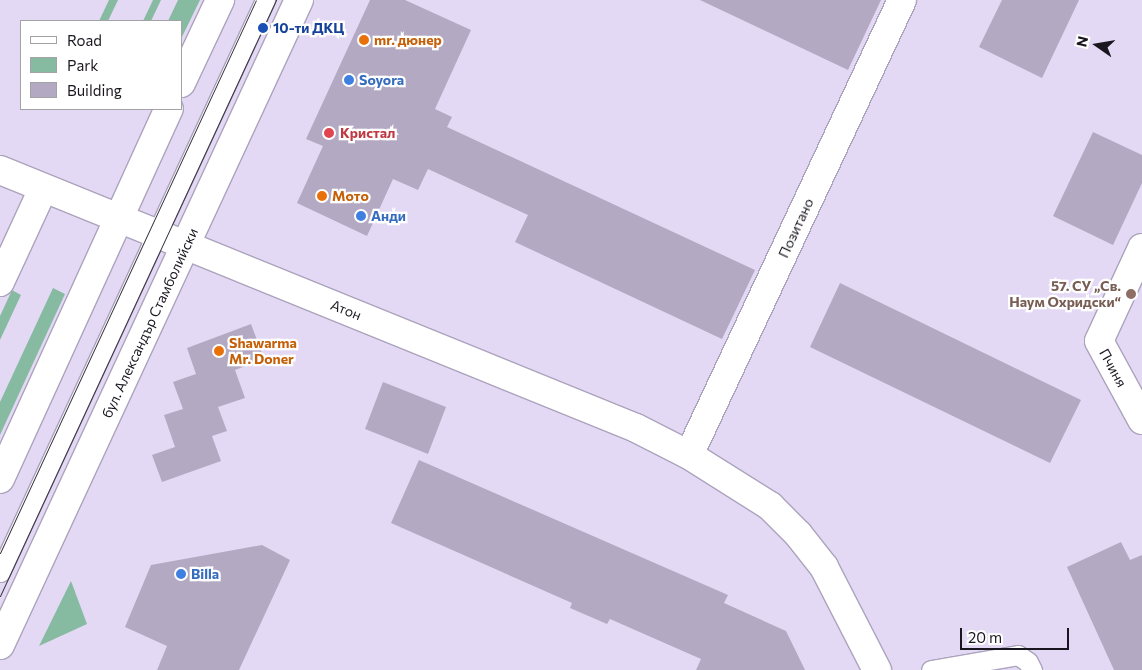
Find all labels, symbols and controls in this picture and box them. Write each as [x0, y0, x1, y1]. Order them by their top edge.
legend [20, 20, 182, 110]
place label: 10-ти ДКЦ [273, 20, 344, 36]
north arrow [1072, 20, 1122, 70]
marker: 10-ти ДКЦ [257, 22, 269, 34]
text: Road [67, 31, 102, 49]
place label: mr. дюнер [374, 32, 442, 48]
marker: mr. дюнер [358, 34, 370, 46]
text: N [1072, 34, 1091, 49]
text: Park [67, 56, 98, 74]
place label: Soyora [359, 72, 404, 88]
marker: Soyora [343, 74, 355, 86]
text: Building [67, 81, 122, 99]
place label: Кристал [340, 125, 395, 141]
marker: Кристал [322, 126, 336, 140]
place label: Мото [332, 188, 369, 204]
marker: Мото [316, 190, 328, 202]
street label: Позитано [775, 196, 817, 260]
place label: Анди [371, 208, 406, 224]
marker: Анди [355, 210, 367, 222]
street label: бул. Александър Стамболийски [98, 225, 202, 421]
place label: 57. СУ „Св. Наум Охридски“ [1009, 278, 1121, 310]
marker: 57. СУ „Св. Наум Охридски“ [1125, 288, 1137, 300]
street label: Атон [328, 296, 364, 324]
place label: Shawarma Mr. Doner [229, 335, 297, 368]
marker: Shawarma Mr. Doner [213, 345, 225, 357]
street label: Пчиня [1096, 346, 1130, 390]
place label: Billa [191, 566, 219, 582]
marker: Billa [175, 568, 187, 580]
scale bar [962, 618, 1071, 650]
text: 20 m [968, 628, 1002, 646]

